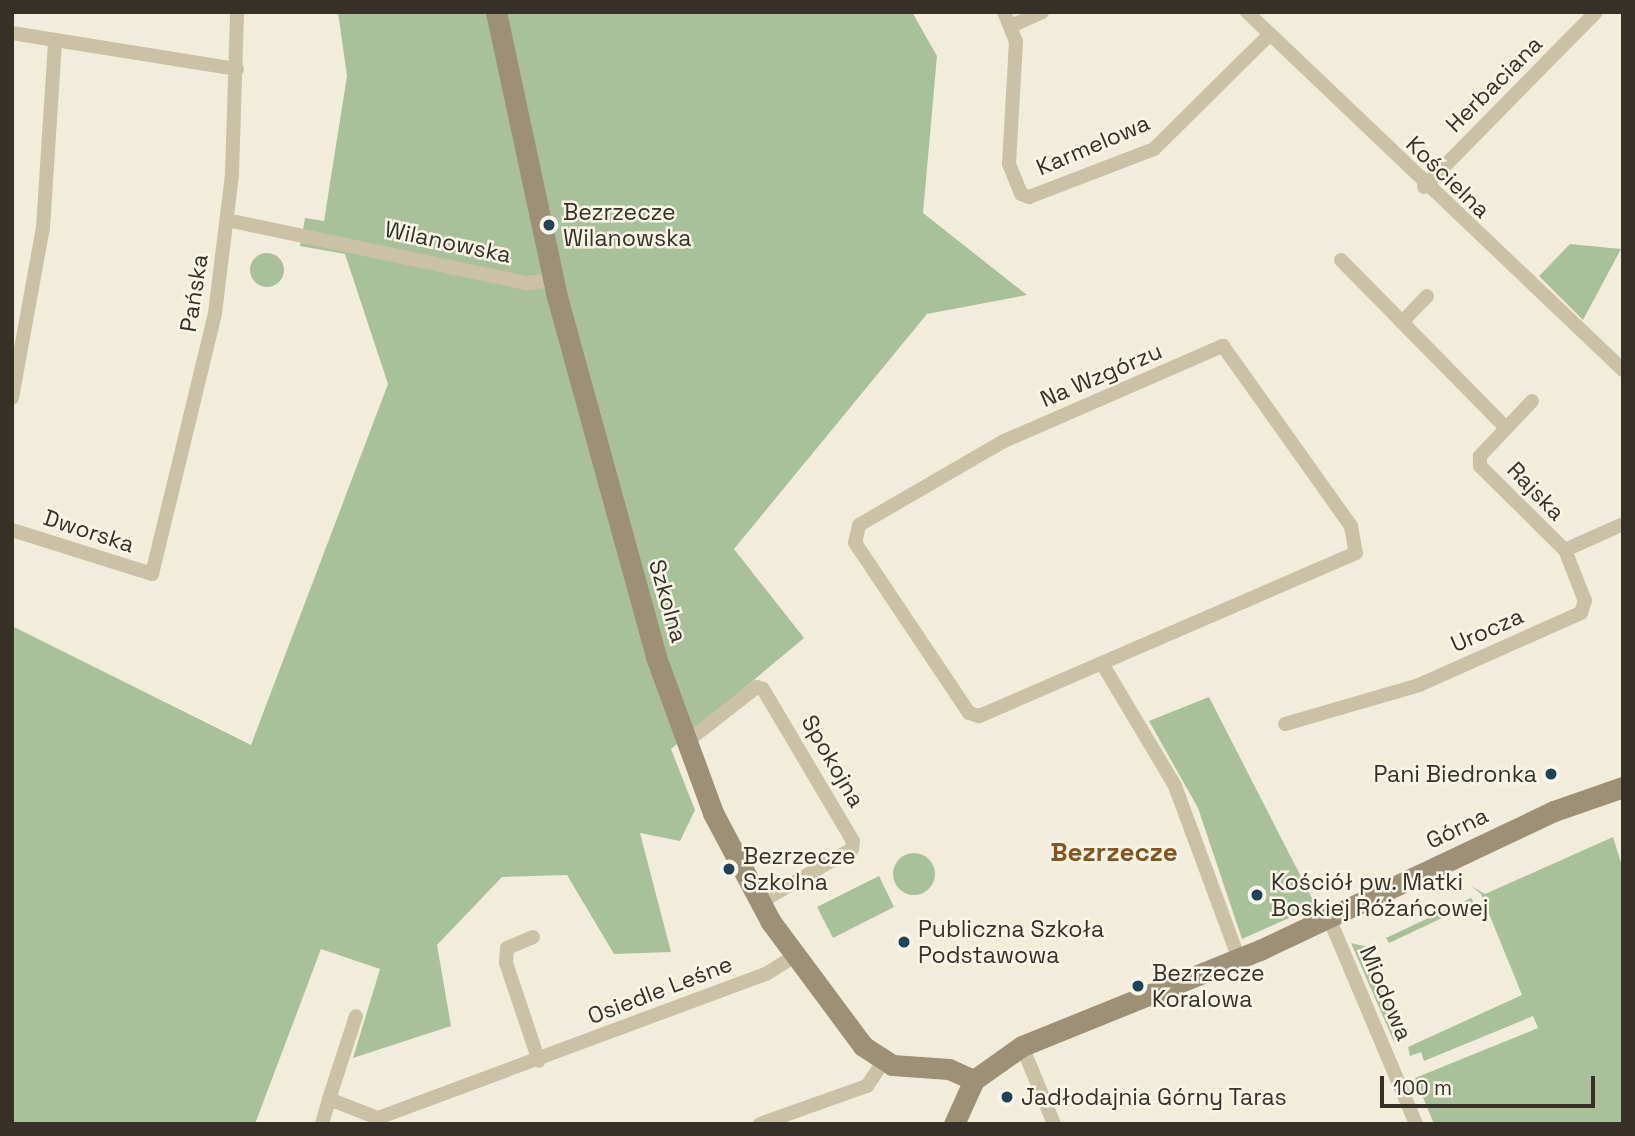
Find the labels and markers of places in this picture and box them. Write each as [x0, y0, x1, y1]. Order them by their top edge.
place label: Bezrzecze Wilanowska [563, 198, 691, 252]
marker: Bezrzecze Wilanowska [541, 217, 557, 233]
place label: Pani Biedronka [1373, 760, 1537, 788]
marker: Pani Biedronka [1543, 766, 1559, 782]
place label: Bezrzecze Szkolna [743, 842, 856, 896]
marker: Bezrzecze Szkolna [721, 861, 737, 877]
place label: Kościół pw. Matki Boskiej Różańcowej [1271, 868, 1489, 922]
marker: Kościół pw. Matki Boskiej Różańcowej [1249, 887, 1265, 903]
place label: Publiczna Szkoła Podstawowa [918, 915, 1104, 969]
marker: Publiczna Szkoła Podstawowa [896, 934, 912, 950]
place label: Bezrzecze Koralowa [1152, 959, 1265, 1013]
marker: Bezrzecze Koralowa [1130, 978, 1146, 994]
place label: Jadłodajnia Górny Taras [1021, 1083, 1287, 1111]
marker: Jadłodajnia Górny Taras [999, 1089, 1015, 1105]

